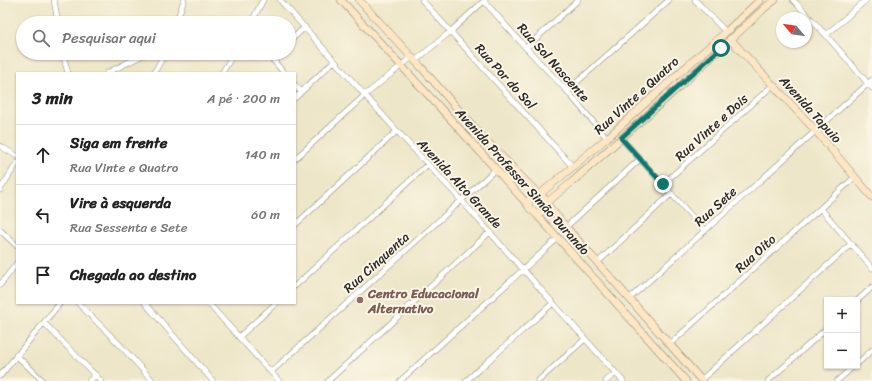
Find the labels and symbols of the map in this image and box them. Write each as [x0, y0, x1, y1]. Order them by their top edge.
north arrow [776, 12, 812, 48]
street label: Rua Sol Nascente [512, 17, 596, 107]
street label: Rua Por do Sol [469, 38, 542, 115]
route start [712, 39, 730, 57]
street label: Rua Vinte e Quatro [588, 50, 685, 140]
street label: Avenida Tapuio [773, 69, 848, 149]
street label: Rua Vinte e Dois [669, 87, 754, 167]
street label: Avenida Professor Simão Durando [449, 101, 596, 261]
street label: Avenida Alto Grande [411, 132, 508, 234]
route end [654, 175, 672, 193]
street label: Rua Sete [688, 180, 742, 232]
street label: Rua Cinquenta [338, 226, 415, 299]
street label: Rua Oito [729, 228, 782, 278]
place label: Centro Educacional Alternativo [367, 282, 480, 320]
marker: Centro Educacional Alternativo [355, 295, 365, 305]

